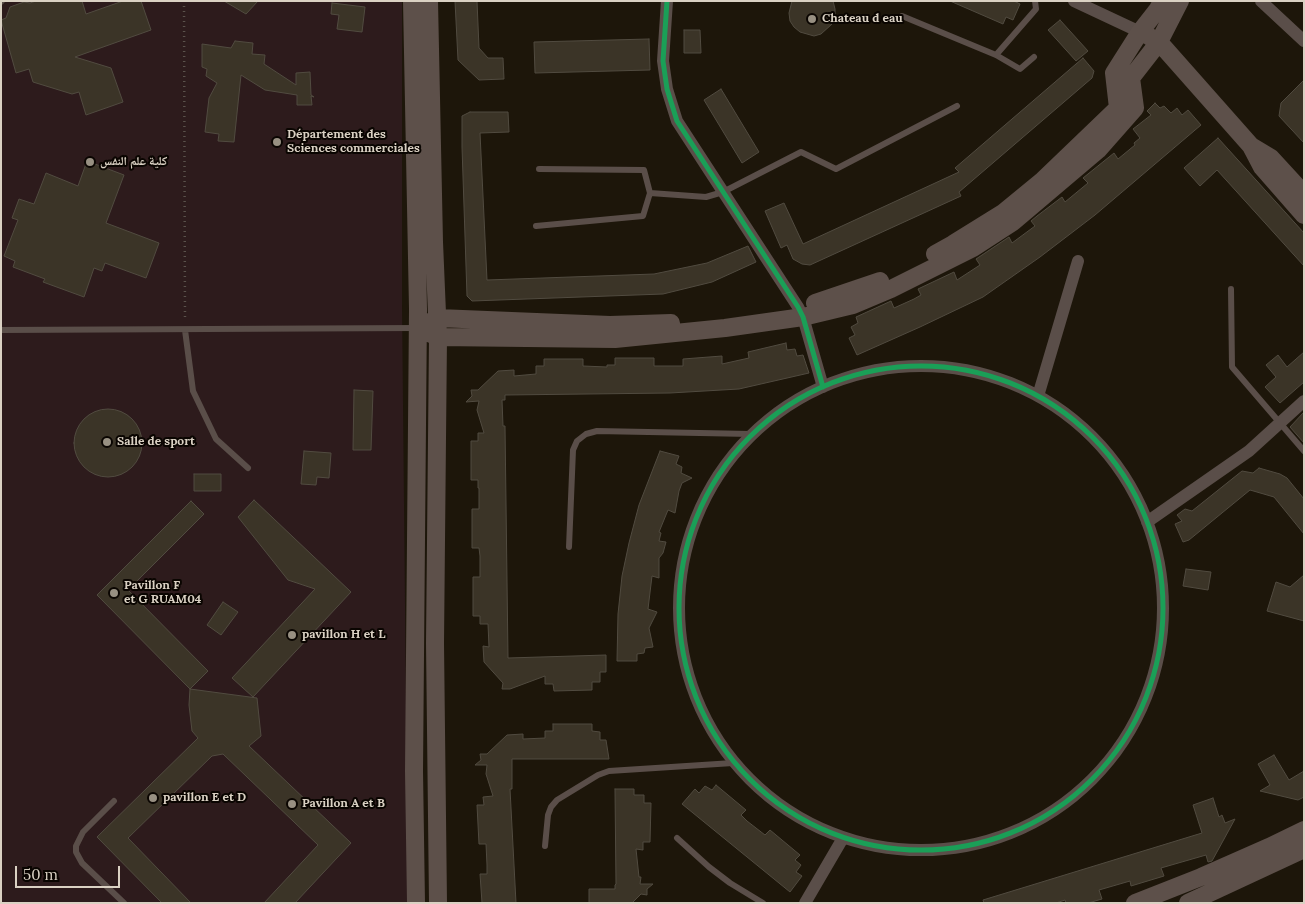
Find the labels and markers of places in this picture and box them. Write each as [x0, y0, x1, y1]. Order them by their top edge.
place label: Chateau d eau [822, 12, 903, 26]
marker: Chateau d eau [806, 13, 818, 25]
place label: Département des Sciences commerciales [287, 128, 420, 156]
marker: Département des Sciences commerciales [271, 136, 283, 148]
place label: كلية علم النفس [100, 155, 167, 169]
marker: كلية علم النفس [84, 156, 96, 168]
place label: Salle de sport [117, 435, 195, 449]
marker: Salle de sport [101, 436, 113, 448]
place label: Pavillon F et G RUAM04 [124, 579, 201, 607]
marker: Pavillon F et G RUAM04 [108, 587, 120, 599]
place label: pavillon H et L [302, 628, 385, 642]
marker: pavillon H et L [286, 629, 298, 641]
place label: pavillon E et D [163, 791, 246, 805]
marker: pavillon E et D [147, 792, 159, 804]
place label: Pavillon A et B [302, 797, 385, 811]
marker: Pavillon A et B [286, 798, 298, 810]

